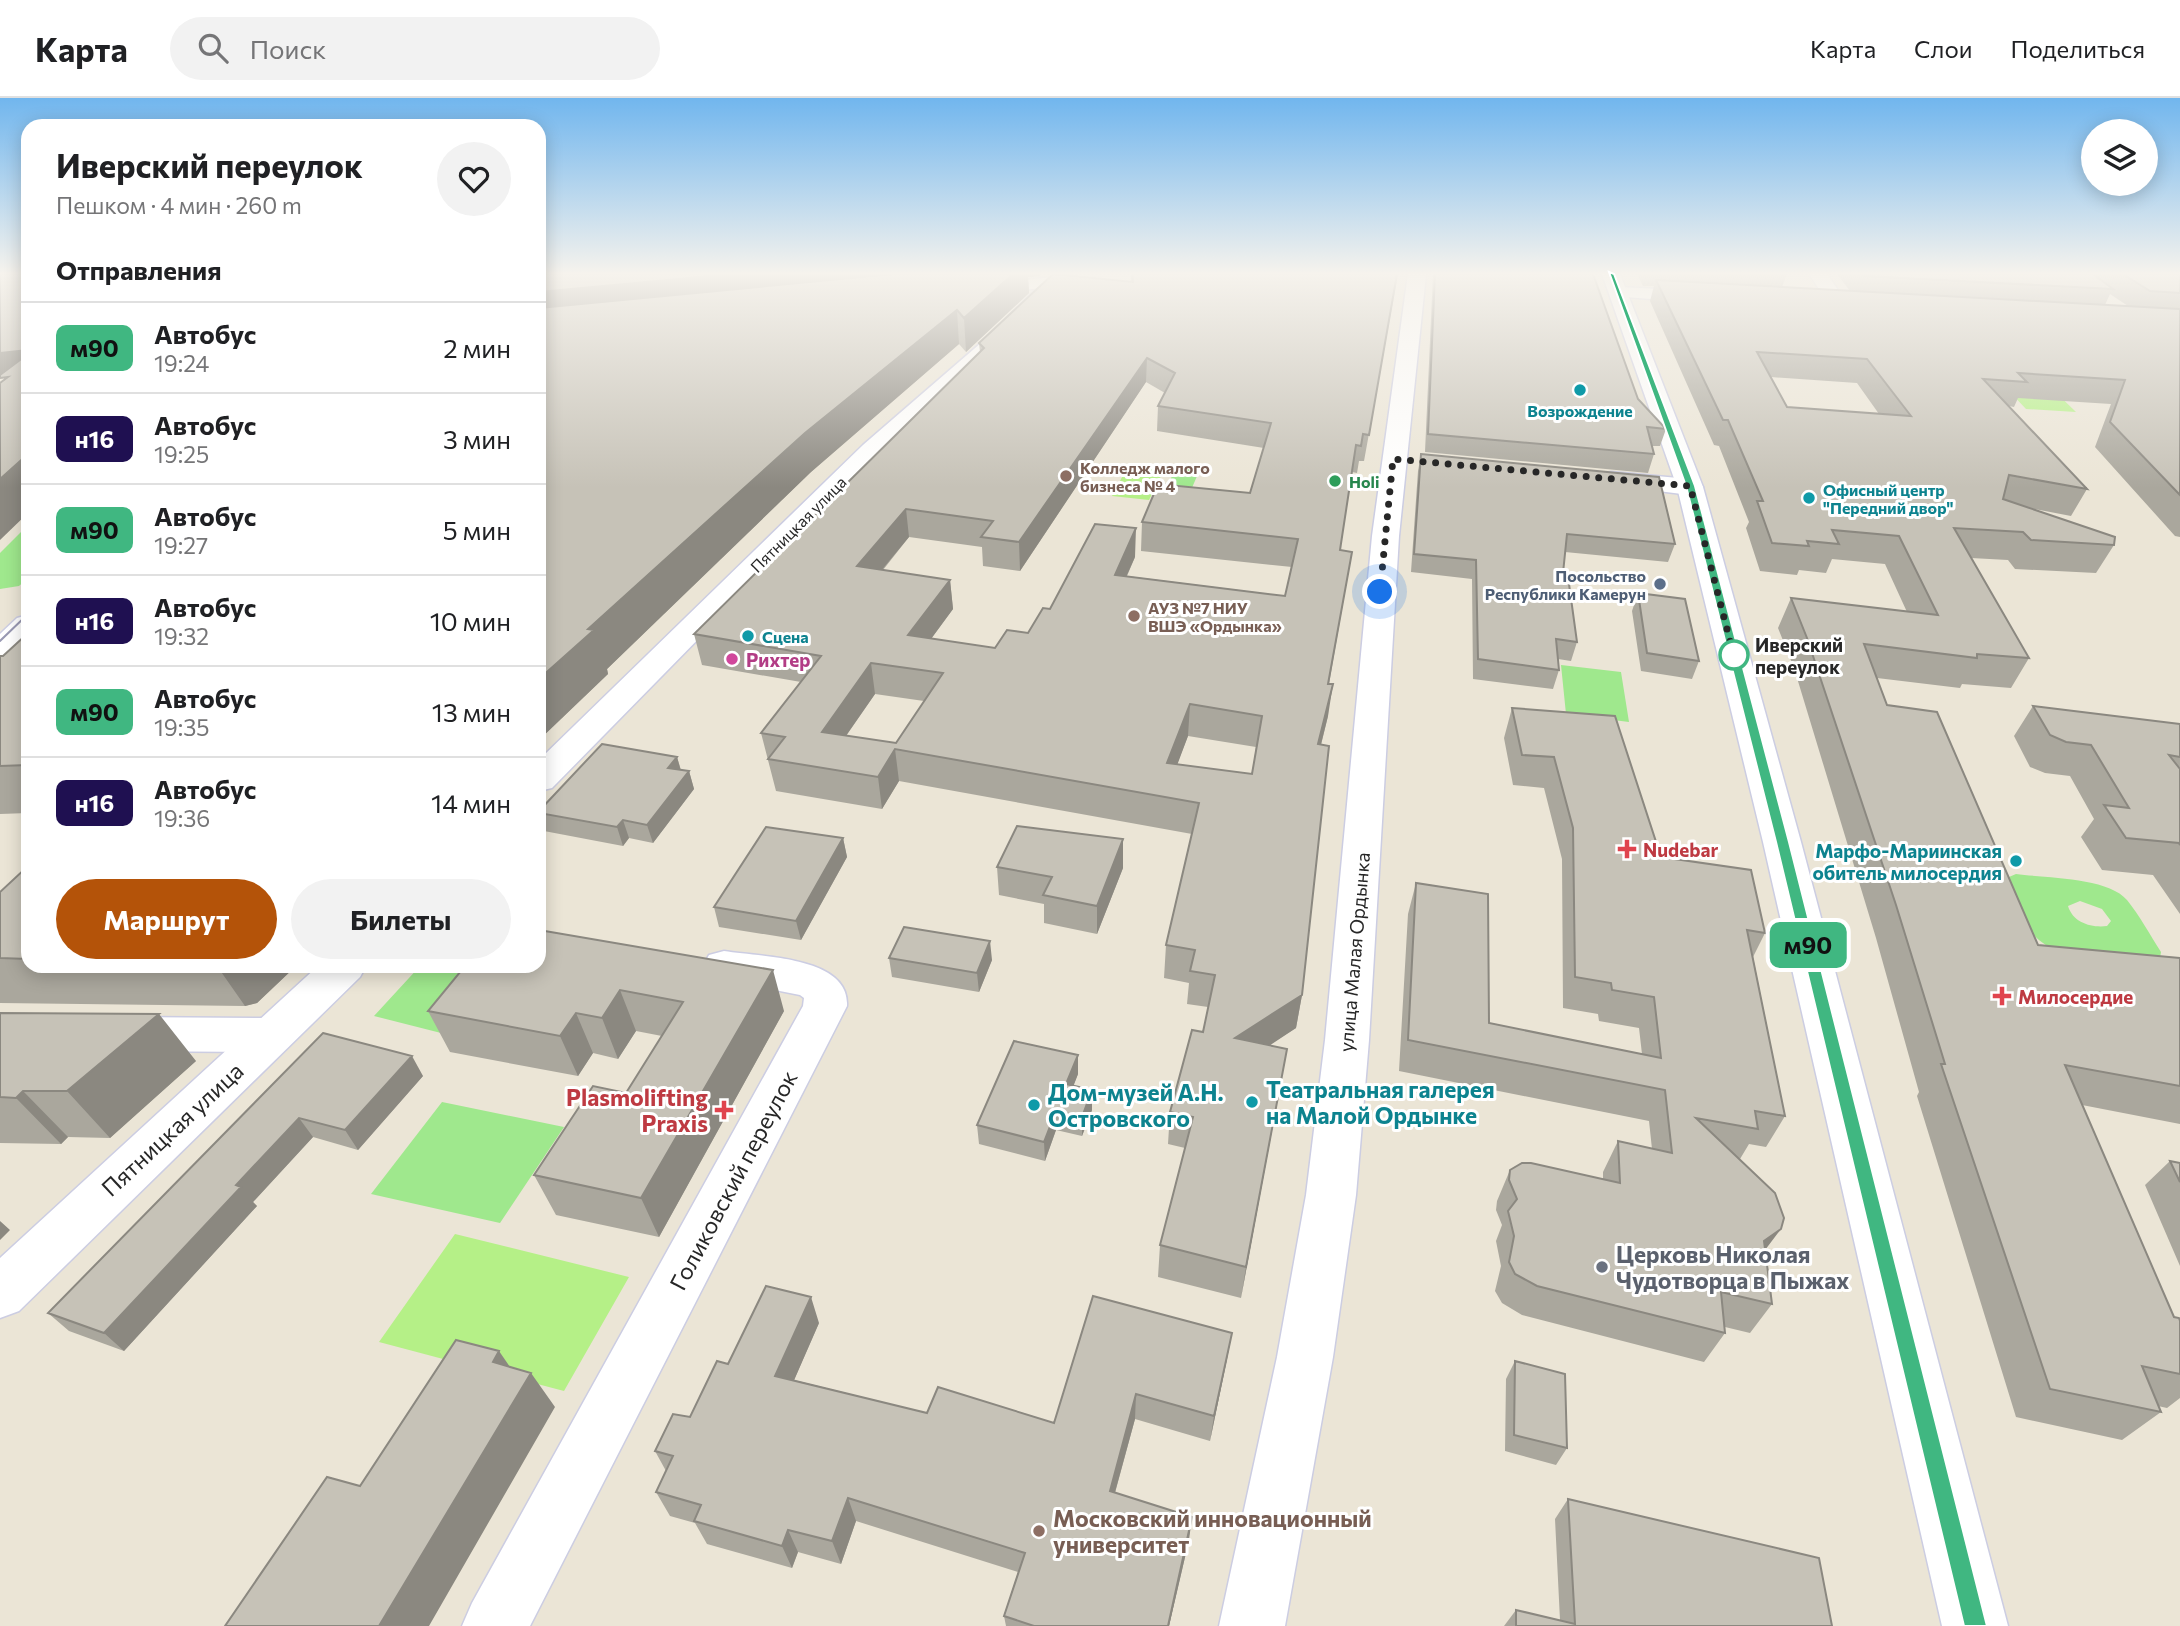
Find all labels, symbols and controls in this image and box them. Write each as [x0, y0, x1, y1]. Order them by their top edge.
search box [170, 17, 660, 80]
text: Карта [35, 28, 128, 69]
icon: search [194, 29, 232, 67]
text: Поиск [250, 33, 326, 64]
text: Карта [1810, 34, 1876, 63]
text: Слои [1914, 34, 1972, 63]
text: Поделиться [2010, 34, 2145, 63]
map controls [2081, 119, 2158, 196]
button: layers [2081, 119, 2158, 196]
button: heart [437, 142, 511, 216]
text: Иверский переулок [56, 144, 363, 185]
text: Пешком · 4 мин · 260 m [56, 191, 302, 219]
text: Отправления [56, 254, 222, 285]
text: Автобус [154, 318, 256, 349]
text: 2 мин [443, 332, 511, 363]
text: м90 [70, 333, 119, 362]
text: 19:24 [154, 349, 209, 377]
marker: Возрождение [1572, 382, 1588, 398]
place label: Возрождение [1527, 401, 1633, 420]
text: Автобус [154, 409, 256, 440]
text: 3 мин [443, 423, 511, 454]
text: н16 [75, 424, 114, 453]
text: 19:25 [154, 440, 209, 468]
place label: Колледж малого бизнеса № 4 [1080, 458, 1210, 495]
marker: Колледж малого бизнеса № 4 [1058, 468, 1074, 484]
street label: Пятницкая улица [746, 472, 850, 576]
place label: Holi [1349, 472, 1379, 491]
marker: Holi [1327, 473, 1343, 489]
place label: Офисный центр "Передний двор" [1823, 480, 1954, 517]
marker: Офисный центр "Передний двор" [1801, 490, 1817, 506]
text: Автобус [154, 500, 256, 531]
text: 5 мин [443, 514, 511, 545]
text: м90 [70, 515, 119, 544]
text: 19:27 [154, 531, 208, 559]
place label: Посольство Республики Камерун [1485, 566, 1646, 603]
your location [1362, 574, 1397, 609]
marker: Посольство Республики Камерун [1652, 576, 1668, 592]
text: Автобус [154, 591, 256, 622]
place label: АУЗ №7 НИУ ВШЭ «Ордынка» [1148, 598, 1282, 635]
text: 10 мин [430, 605, 511, 636]
text: н16 [75, 606, 114, 635]
marker: АУЗ №7 НИУ ВШЭ «Ордынка» [1126, 608, 1142, 624]
text: 19:32 [154, 622, 209, 650]
place label: Сцена [762, 627, 809, 646]
marker: Сцена [740, 628, 756, 644]
place label: Иверский переулок [1755, 633, 1843, 678]
marker: Иверский переулок [1719, 640, 1749, 670]
place label: Рихтер [746, 648, 810, 671]
marker: Рихтер [724, 651, 740, 667]
text: Автобус [154, 682, 256, 713]
text: 13 мин [432, 696, 511, 727]
text: м90 [70, 697, 119, 726]
text: 19:35 [154, 713, 210, 741]
text: Автобус [154, 773, 256, 804]
text: 14 мин [431, 787, 511, 818]
text: н16 [75, 788, 114, 817]
text: 19:36 [154, 804, 210, 832]
place label: Nudebar [1643, 838, 1718, 861]
marker: Nudebar [1617, 839, 1637, 859]
place label: Марфо-Мариинская обитель милосердия [1812, 839, 2002, 884]
street label: улица Малая Ордынка [1334, 851, 1374, 1053]
marker: Марфо-Мариинская обитель милосердия [2008, 853, 2024, 869]
button: Маршрут [56, 879, 277, 959]
button: Билеты [291, 879, 511, 959]
line badge: м90 [1768, 922, 1848, 968]
text: м90 [1784, 930, 1832, 959]
place label: Милосердие [2018, 985, 2133, 1008]
marker: Милосердие [1992, 986, 2012, 1006]
street label: Пятницкая улица [95, 1056, 249, 1202]
street label: Голиковский переулок [663, 1066, 803, 1294]
place label: Театральная галерея на Малой Ордынке [1266, 1075, 1495, 1129]
place label: Дом-музей А.Н. Островского [1048, 1078, 1224, 1132]
place label: Plasmolifting Praxis [566, 1083, 708, 1137]
marker: Театральная галерея на Малой Ордынке [1244, 1094, 1260, 1110]
marker: Дом-музей А.Н. Островского [1026, 1097, 1042, 1113]
marker: Plasmolifting Praxis [714, 1100, 734, 1120]
place label: Церковь Николая Чудотворца в Пыжах [1616, 1240, 1849, 1294]
marker: Церковь Николая Чудотворца в Пыжах [1594, 1259, 1610, 1275]
place label: Московский инновационный университет [1053, 1504, 1372, 1558]
marker: Московский инновационный университет [1031, 1523, 1047, 1539]

